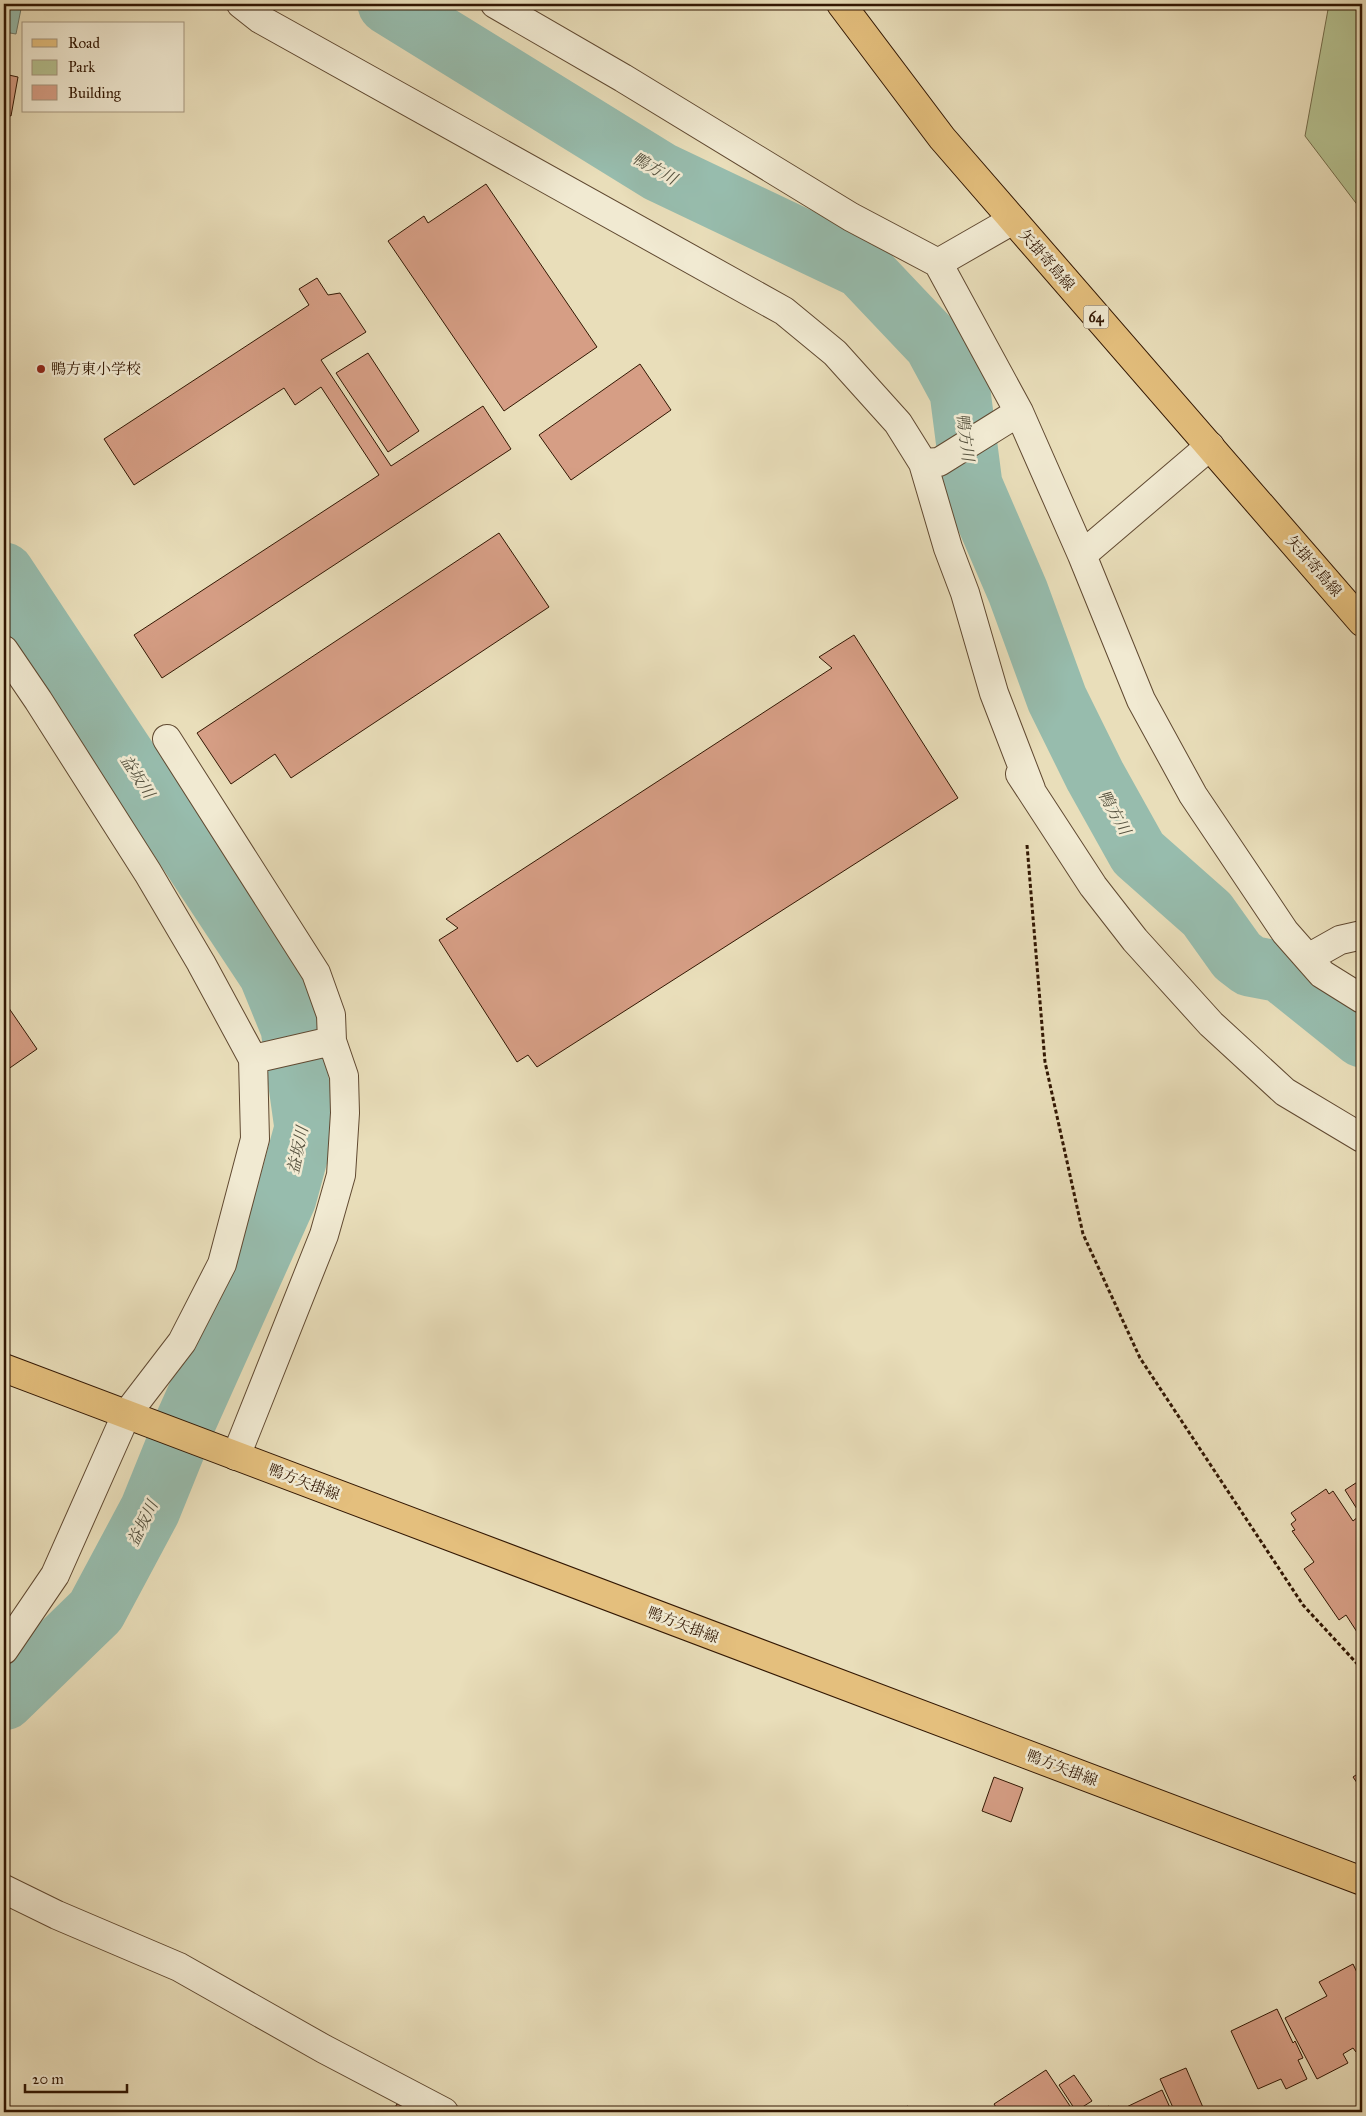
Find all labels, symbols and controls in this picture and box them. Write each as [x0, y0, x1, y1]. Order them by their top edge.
legend [22, 22, 185, 112]
text: Road [68, 34, 100, 52]
text: Park [68, 58, 95, 76]
text: Building [68, 84, 122, 102]
water label: 鴨方川 [629, 148, 682, 189]
street label: 矢掛寄島線 [1016, 226, 1078, 294]
road number: 64 [1084, 306, 1108, 328]
place label: 鴨方東小学校 [51, 360, 141, 378]
marker: 鴨方東小学校 [35, 363, 47, 375]
water label: 鴨方川 [953, 412, 978, 464]
street label: 矢掛寄島線 [1283, 532, 1345, 600]
water label: 益坂川 [117, 751, 160, 803]
water label: 鴨方川 [1095, 787, 1135, 840]
water label: 益坂川 [283, 1123, 312, 1176]
street label: 鴨方矢掛線 [266, 1460, 342, 1504]
water label: 益坂川 [123, 1496, 162, 1549]
street label: 鴨方矢掛線 [645, 1603, 721, 1647]
street label: 鴨方矢掛線 [1024, 1746, 1100, 1790]
scale bar [25, 2061, 128, 2093]
text: 20 m [32, 2070, 64, 2088]

